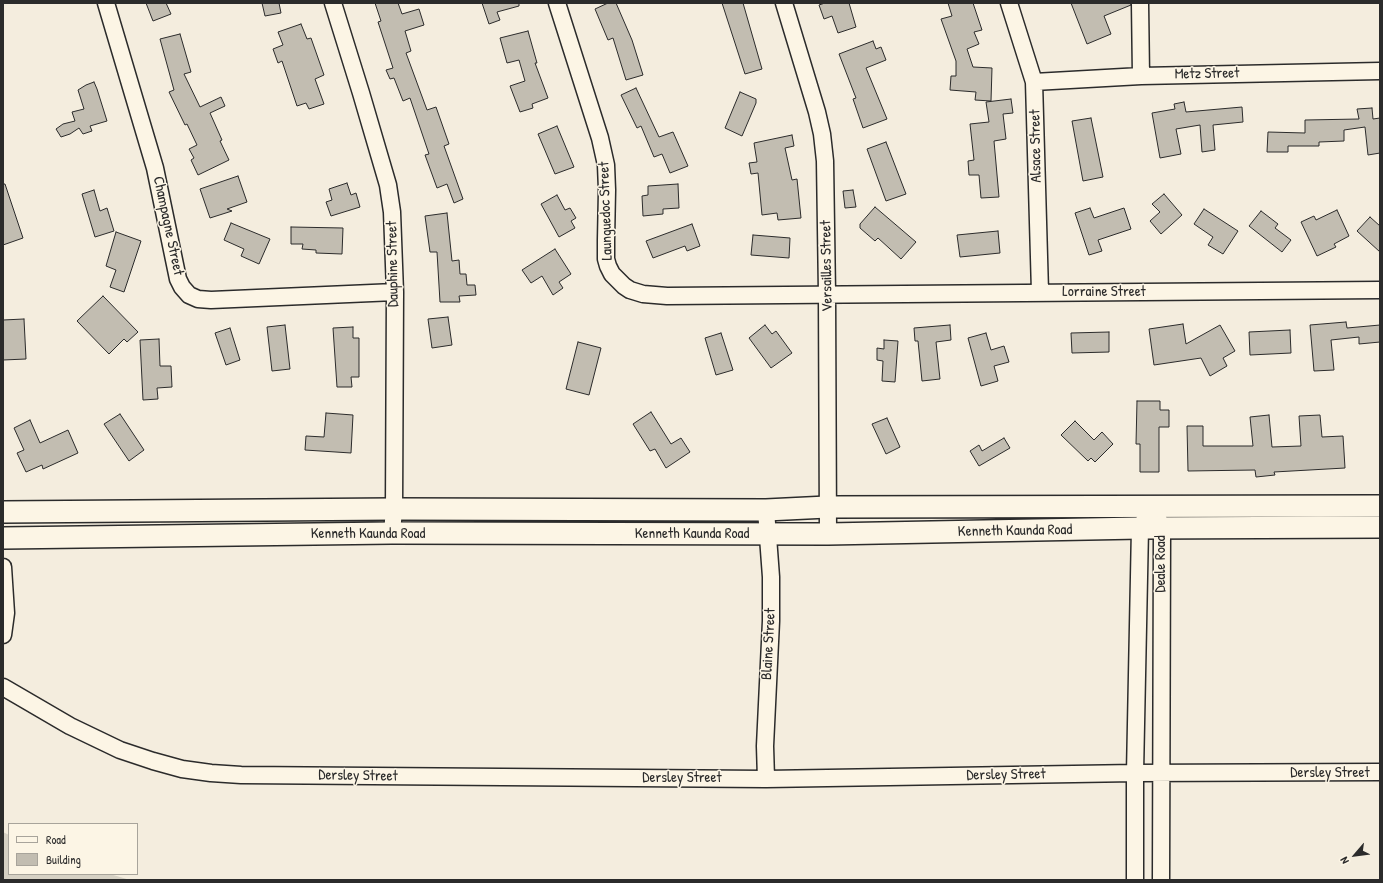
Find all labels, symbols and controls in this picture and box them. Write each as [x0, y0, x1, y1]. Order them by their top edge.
street label: Metz Street [1174, 64, 1240, 84]
street label: Alsace Street [1026, 109, 1046, 183]
street label: Launguedoc Street [595, 161, 617, 261]
street label: Champagne Street [149, 175, 187, 277]
street label: Versailles Street [817, 220, 837, 312]
street label: Dauphine Street [383, 221, 403, 307]
street label: Lorraine Street [1062, 283, 1146, 301]
street label: Kenneth Kaunda Road [958, 521, 1072, 541]
street label: Kenneth Kaunda Road [311, 525, 425, 543]
street label: Kenneth Kaunda Road [635, 525, 749, 543]
street label: Deale Road [1152, 536, 1170, 592]
street label: Blaine Street [758, 608, 780, 680]
street label: Dersley Street [1290, 764, 1370, 782]
street label: Dersley Street [966, 765, 1046, 785]
street label: Dersley Street [318, 766, 398, 786]
street label: Dersley Street [642, 769, 722, 787]
legend [8, 823, 138, 875]
text: Road [46, 831, 66, 848]
north arrow [1335, 835, 1375, 875]
text: Building [46, 851, 81, 868]
text: N [1337, 855, 1352, 867]

